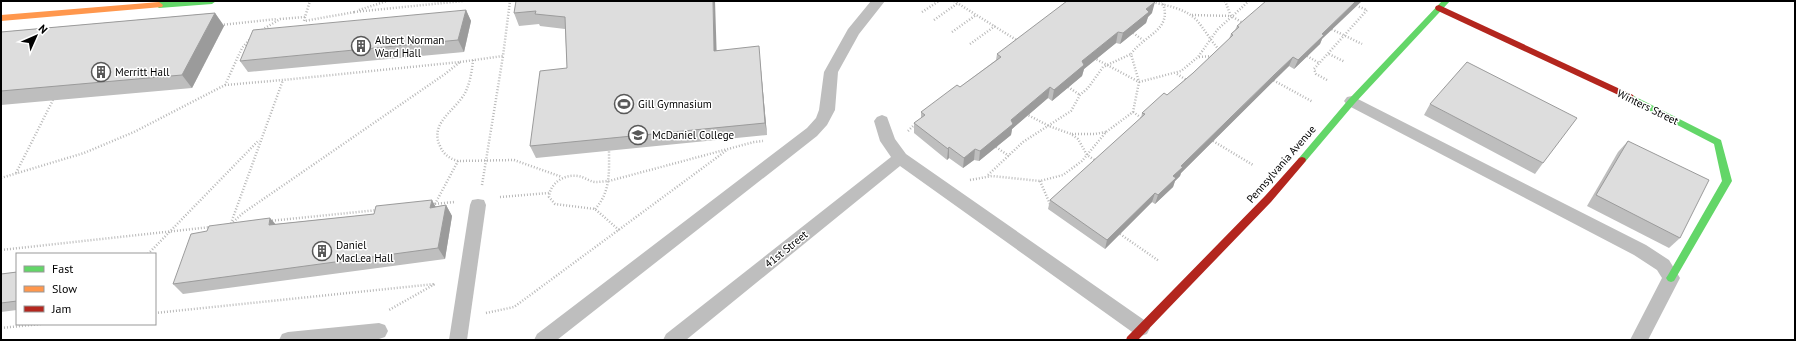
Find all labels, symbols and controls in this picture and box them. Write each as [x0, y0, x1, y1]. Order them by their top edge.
north arrow [16, 16, 56, 56]
text: N [36, 21, 51, 36]
place label: Albert Norman Ward Hall [375, 33, 444, 60]
building icon: Albert Norman Ward Hall [350, 35, 372, 57]
building icon: Merritt Hall [90, 61, 112, 83]
place label: Merritt Hall [115, 65, 170, 79]
street label: Winters Street [1615, 86, 1681, 128]
sports icon: Gill Gymnasium [613, 93, 635, 115]
place label: Gill Gymnasium [638, 97, 712, 111]
street label: Pennsylvania Avenue [1243, 122, 1319, 206]
school or university icon: McDaniel College [627, 124, 649, 146]
place label: McDaniel College [652, 128, 735, 142]
street label: 41st Street [762, 227, 811, 271]
place label: Daniel MacLea Hall [336, 238, 394, 265]
building icon: Daniel MacLea Hall [311, 240, 333, 262]
legend [16, 253, 156, 325]
text: Fast [52, 261, 73, 276]
text: Slow [52, 281, 77, 296]
text: Jam [51, 301, 71, 316]

